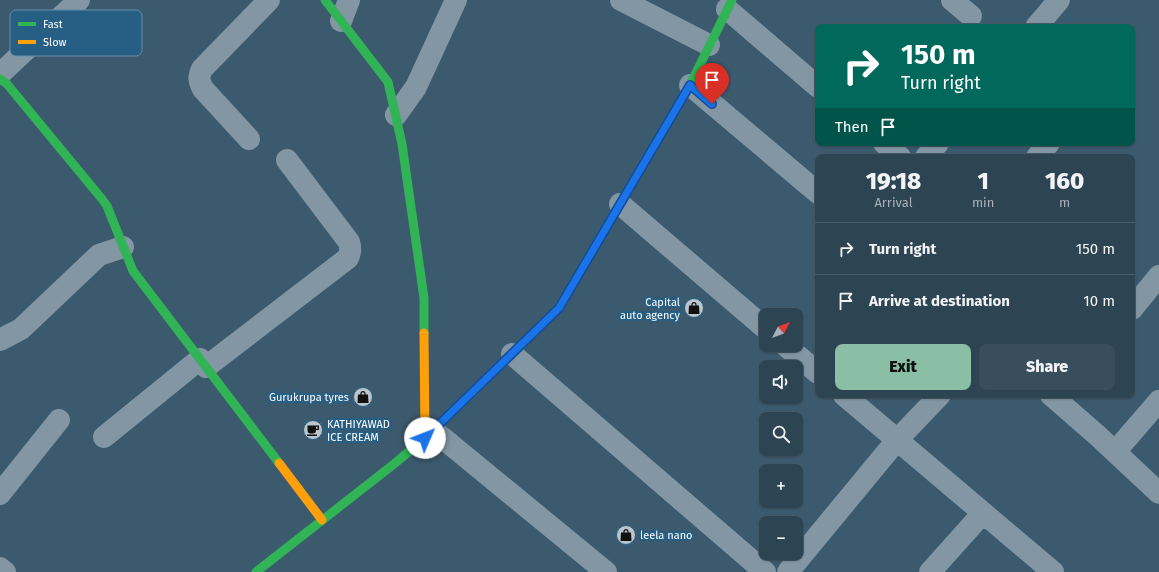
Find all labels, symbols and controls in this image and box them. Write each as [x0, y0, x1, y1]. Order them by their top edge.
legend [10, 10, 142, 56]
text: Fast [43, 18, 63, 31]
text: Slow [43, 36, 67, 49]
text: 150 m [901, 38, 976, 71]
icon: right [835, 40, 887, 92]
pin [695, 63, 729, 104]
icon: arrive [701, 69, 723, 91]
text: Turn right [901, 72, 981, 94]
icon: arrive [877, 116, 899, 138]
text: Then [835, 118, 869, 136]
text: 19:18 [866, 167, 921, 195]
text: 1 [977, 167, 989, 195]
text: 160 [1045, 167, 1084, 195]
text: Arrival [874, 195, 912, 210]
text: min [972, 195, 994, 210]
text: m [1059, 195, 1070, 210]
icon: right [835, 238, 857, 260]
text: Turn right [869, 240, 936, 258]
text: 150 m [1076, 240, 1115, 258]
icon: arrive [835, 290, 857, 312]
text: Arrive at destination [869, 292, 1010, 310]
text: 10 m [1083, 292, 1115, 310]
place label: Capital auto agency [620, 296, 681, 322]
shop icon: Capital auto agency [683, 297, 705, 319]
north arrow [759, 308, 803, 352]
map controls [759, 308, 803, 560]
button: Exit [835, 344, 971, 390]
button: Share [979, 344, 1115, 390]
button: sound [759, 360, 803, 404]
shop icon: Gurukrupa tyres [352, 386, 374, 408]
place label: Gurukrupa tyres [269, 391, 349, 404]
button: search [759, 412, 803, 456]
position arrow [404, 417, 446, 459]
place label: KATHIYAWAD ICE CREAM [327, 418, 390, 444]
cafe icon: KATHIYAWAD ICE CREAM [302, 419, 324, 441]
button: + [759, 464, 803, 508]
button: − [759, 516, 803, 560]
shop icon: leela nano [615, 524, 637, 546]
place label: leela nano [640, 529, 693, 542]

